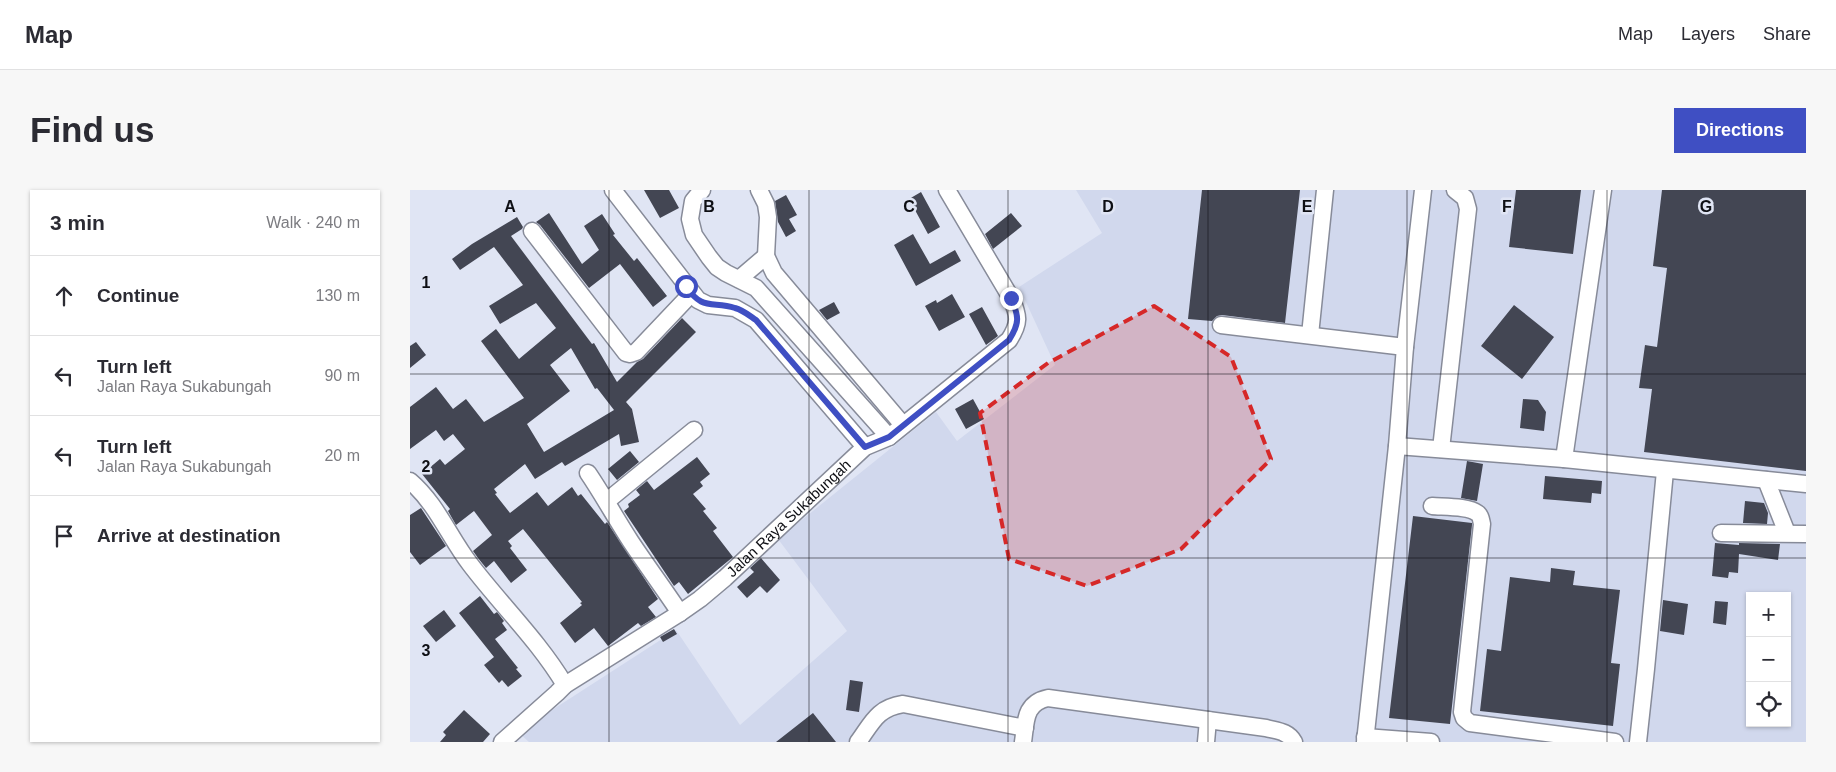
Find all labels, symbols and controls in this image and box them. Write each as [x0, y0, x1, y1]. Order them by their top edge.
text: Map [25, 21, 73, 48]
text: Map [1618, 24, 1653, 44]
text: Layers [1681, 24, 1735, 44]
text: Share [1763, 24, 1811, 44]
button: Directions [1674, 108, 1806, 153]
text: Find us [30, 110, 154, 149]
text: A [504, 198, 516, 215]
text: B [703, 198, 715, 215]
text: C [903, 198, 915, 215]
text: D [1102, 198, 1114, 215]
text: E [1302, 198, 1313, 215]
text: F [1502, 198, 1512, 215]
text: G [1700, 198, 1712, 215]
text: 3 min [50, 211, 105, 234]
text: Walk · 240 m [266, 214, 360, 231]
text: 1 [422, 274, 431, 291]
route start [675, 275, 698, 298]
icon: ahead [50, 282, 78, 310]
text: Continue [97, 285, 179, 306]
text: 130 m [316, 287, 360, 304]
route end [1000, 287, 1023, 310]
text: Turn left [97, 356, 172, 377]
icon: left [50, 362, 78, 390]
text: 90 m [324, 367, 360, 384]
text: Jalan Raya Sukabungah [97, 378, 271, 395]
text: Turn left [97, 436, 172, 457]
icon: left [50, 442, 78, 470]
text: 20 m [324, 447, 360, 464]
street label: Jalan Raya Sukabungah [723, 456, 854, 580]
text: Jalan Raya Sukabungah [97, 458, 271, 475]
text: 2 [422, 458, 431, 475]
icon: arrive [50, 522, 78, 550]
text: Arrive at destination [97, 525, 281, 546]
map controls [1746, 592, 1791, 727]
button: + [1746, 592, 1791, 637]
button: − [1746, 637, 1791, 682]
text: 3 [422, 642, 431, 659]
button: locate [1746, 682, 1791, 727]

